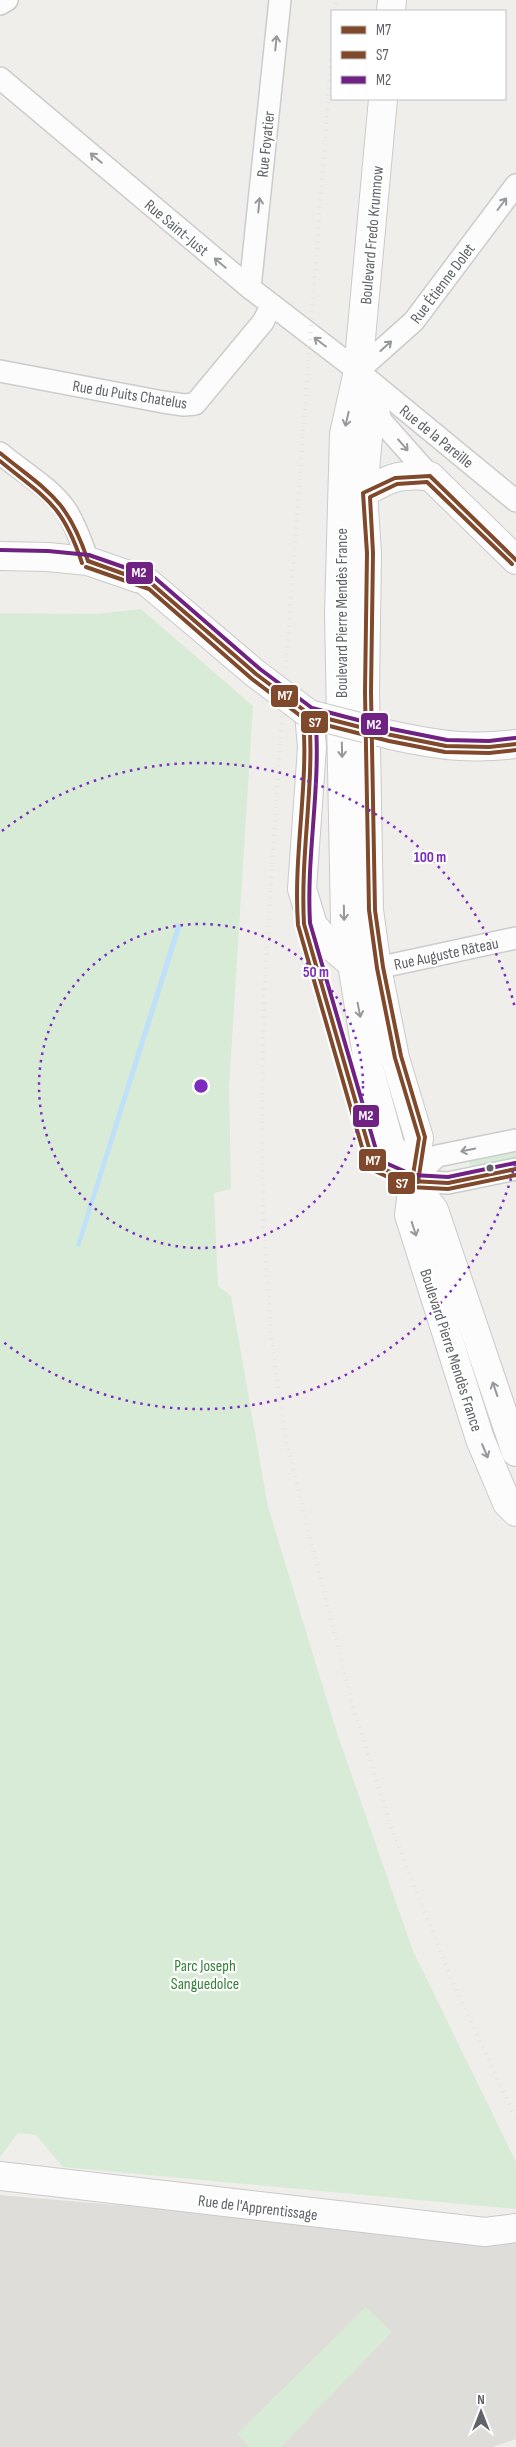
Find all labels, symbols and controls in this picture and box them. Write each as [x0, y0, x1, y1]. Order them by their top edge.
legend [331, 10, 506, 100]
text: M7 [376, 21, 391, 40]
one-way arrow [271, 36, 281, 52]
text: S7 [376, 46, 388, 65]
text: M2 [376, 71, 391, 90]
street label: Rue Foyatier [254, 110, 279, 178]
one-way arrow [90, 153, 103, 164]
street label: Boulevard Fredo Krumnow [357, 165, 388, 305]
street label: Rue Saint-Just [140, 196, 212, 260]
one-way arrow [254, 197, 264, 213]
one-way arrow [497, 197, 507, 211]
street label: Rue Étienne Dolet [407, 240, 480, 328]
one-way arrow [214, 257, 227, 269]
one-way arrow [313, 337, 326, 348]
one-way arrow [380, 341, 393, 352]
street label: Rue du Puits Chatelus [71, 377, 189, 414]
street label: Rue de la Pareille [395, 402, 477, 473]
one-way arrow [342, 410, 351, 426]
one-way arrow [398, 439, 409, 452]
street label: Boulevard Pierre Mendès France [333, 528, 352, 698]
line badge: M2 [125, 561, 154, 585]
text: M2 [132, 564, 146, 581]
line badge: M7 [270, 684, 299, 708]
text: M7 [278, 687, 293, 704]
line badge: S7 [300, 710, 329, 734]
line badge: M2 [360, 712, 389, 736]
text: S7 [309, 714, 322, 731]
text: M2 [367, 716, 381, 733]
one-way arrow [337, 742, 346, 758]
text: 100 m [414, 848, 446, 867]
one-way arrow [340, 904, 349, 920]
street label: Rue Auguste Râteau [392, 934, 500, 975]
text: 50 m [303, 963, 329, 982]
one-way arrow [354, 1002, 364, 1018]
centre of rings [192, 1077, 210, 1095]
line badge: M2 [352, 1104, 380, 1128]
text: M2 [359, 1107, 373, 1124]
one-way arrow [461, 1146, 477, 1155]
line badge: M7 [358, 1148, 387, 1172]
text: M7 [366, 1152, 381, 1169]
unlabelled marker [485, 1163, 495, 1173]
line badge: S7 [387, 1171, 416, 1195]
text: S7 [396, 1175, 409, 1192]
one-way arrow [409, 1221, 419, 1237]
street label: Boulevard Pierre Mendès France [415, 1267, 486, 1434]
one-way arrow [490, 1381, 499, 1397]
one-way arrow [482, 1443, 491, 1458]
park label: Parc Joseph Sanguedolce [171, 1957, 239, 1994]
street label: Rue de l'Apprentissage [197, 2192, 319, 2225]
north arrow [456, 2387, 506, 2437]
text: N [477, 2391, 485, 2408]

